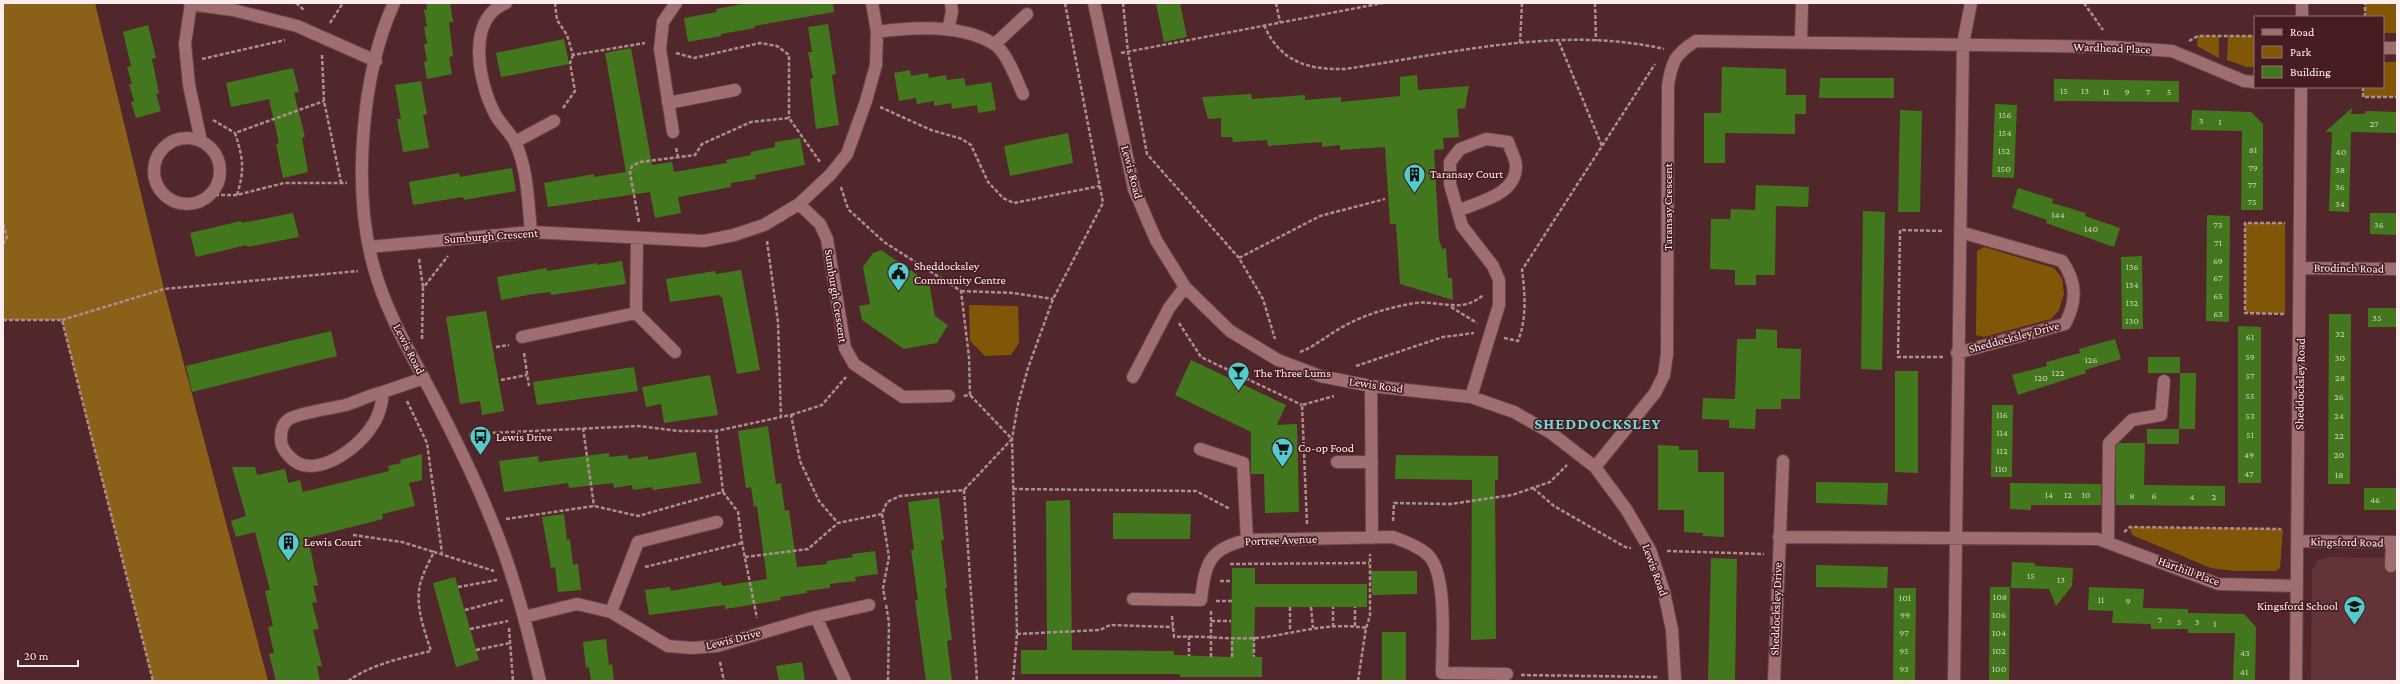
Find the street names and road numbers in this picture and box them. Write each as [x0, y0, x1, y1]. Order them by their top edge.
street label: Wardhead Place [2073, 40, 2151, 56]
street label: Lewis Road [1118, 144, 1146, 201]
street label: Taransay Crescent [1661, 162, 1675, 251]
street label: Sumburgh Crescent [443, 226, 540, 246]
street label: Sumburgh Crescent [822, 248, 850, 345]
street label: Brodinch Road [2314, 260, 2385, 276]
street label: Sheddocksley Drive [1967, 318, 2061, 356]
street label: Lewis Road [390, 322, 428, 377]
street label: Sheddocksley Road [2292, 337, 2308, 430]
street label: Lewis Road [1348, 374, 1405, 396]
street label: Portree Avenue [1245, 532, 1317, 548]
street label: Kingsford Road [2310, 534, 2384, 550]
street label: Lewis Road [1639, 542, 1671, 599]
street label: Harthill Place [2156, 553, 2222, 589]
street label: Sheddocksley Drive [1767, 562, 1785, 656]
street label: Lewis Drive [704, 625, 762, 653]

